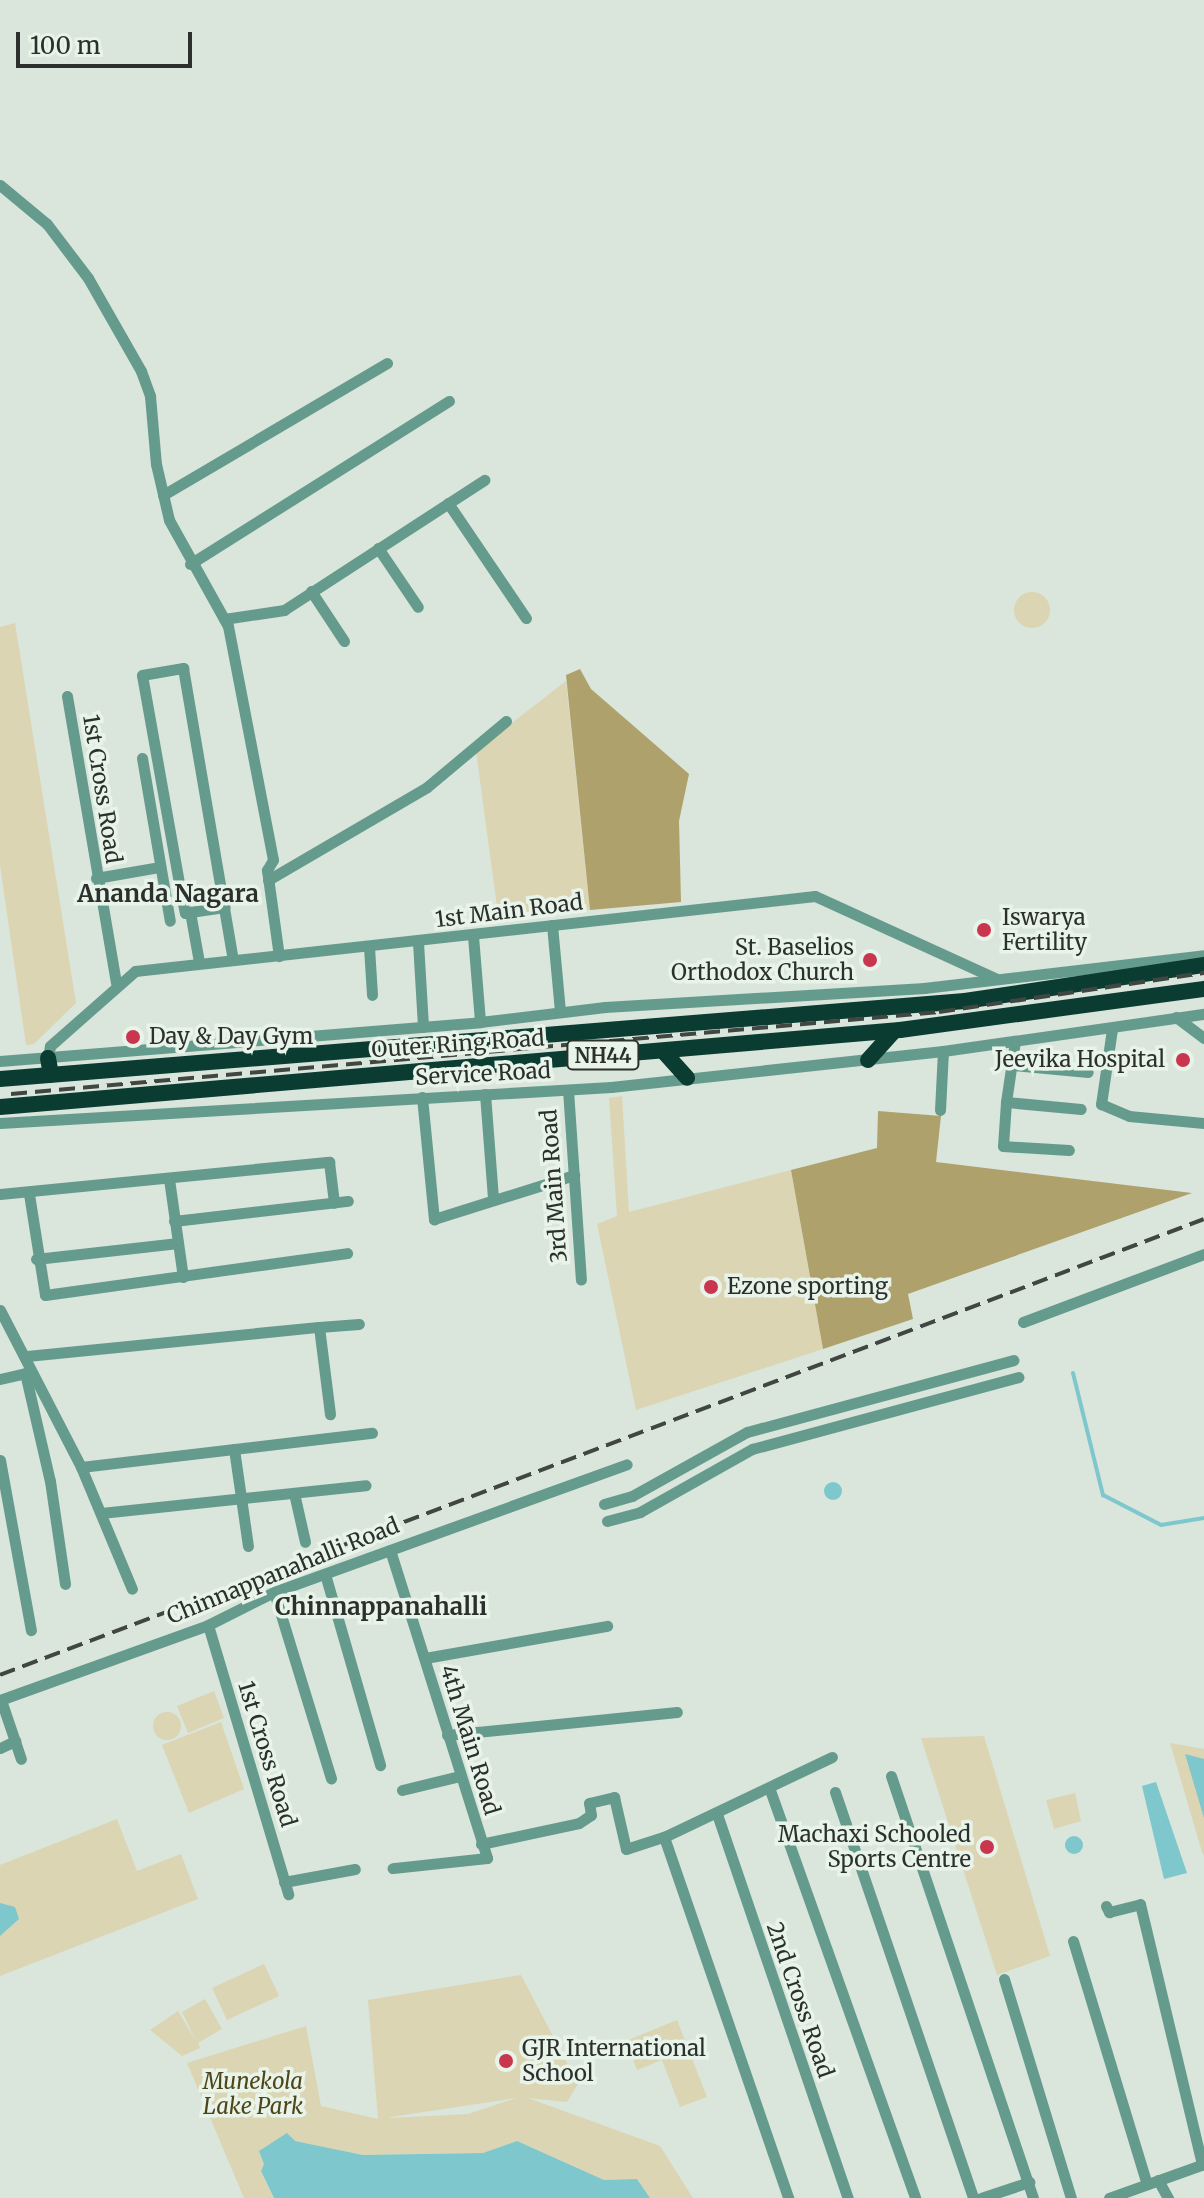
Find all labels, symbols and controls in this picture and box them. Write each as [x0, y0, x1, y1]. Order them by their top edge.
scale bar [20, 16, 196, 66]
text: 100 m [30, 30, 100, 61]
street label: 1st Cross Road [77, 712, 127, 866]
district label: Ananda Nagara [77, 880, 259, 908]
street label: 1st Main Road [434, 889, 584, 933]
place label: Iswarya Fertility [1002, 904, 1087, 956]
marker: Iswarya Fertility [973, 919, 995, 941]
place label: St. Baselios Orthodox Church [671, 934, 854, 986]
marker: St. Baselios Orthodox Church [861, 951, 879, 969]
place label: Day & Day Gym [149, 1024, 313, 1050]
street label: Outer Ring Road [371, 1025, 545, 1063]
marker: Day & Day Gym [124, 1028, 142, 1046]
road number: NH44 [565, 1039, 641, 1071]
place label: Jeevika Hospital [995, 1047, 1165, 1073]
marker: Jeevika Hospital [1172, 1049, 1194, 1071]
street label: Service Road [414, 1057, 552, 1091]
street label: 3rd Main Road [535, 1108, 573, 1264]
place label: Ezone sporting [727, 1274, 888, 1300]
marker: Ezone sporting [702, 1278, 720, 1296]
street label: Chinnappanahalli Road [163, 1512, 403, 1630]
district label: Chinnappanahalli [275, 1593, 487, 1621]
street label: 4th Main Road [435, 1662, 505, 1818]
street label: 1st Cross Road [232, 1678, 302, 1830]
place label: Machaxi Schooled Sports Centre [778, 1821, 971, 1872]
marker: Machaxi Schooled Sports Centre [978, 1838, 996, 1856]
street label: 2nd Cross Road [761, 1919, 839, 2081]
place label: GJR International School [522, 2035, 706, 2086]
marker: GJR International School [497, 2052, 515, 2070]
park label: Munekola Lake Park [203, 2068, 303, 2120]

